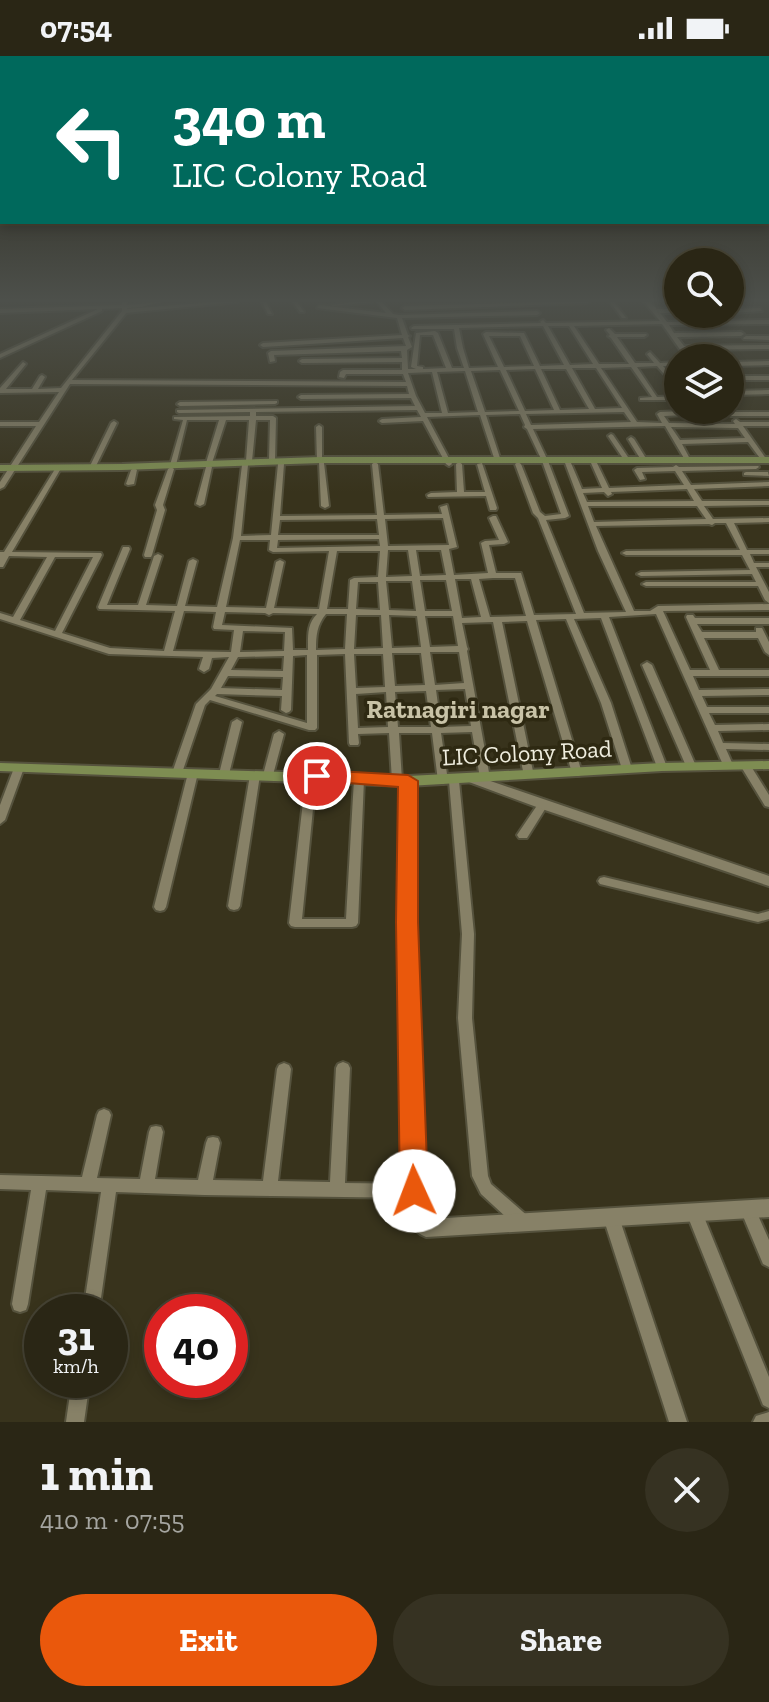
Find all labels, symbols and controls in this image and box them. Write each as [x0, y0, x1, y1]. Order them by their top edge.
text: 07:54 [40, 10, 112, 46]
text: 340 m [172, 85, 326, 152]
icon: left [40, 88, 144, 192]
text: LIC Colony Road [172, 153, 427, 196]
map controls [664, 248, 744, 424]
button: search [664, 248, 744, 328]
button: layers [664, 344, 744, 424]
district label: Ratnagiri nagar [366, 693, 550, 725]
street label: LIC Colony Road [441, 734, 613, 771]
pin [283, 742, 351, 810]
icon: arrive [295, 754, 339, 798]
position arrow [372, 1149, 456, 1233]
speed limit sign: 40 [144, 1294, 248, 1398]
text: 31 [57, 1312, 95, 1360]
text: km/h [53, 1354, 99, 1378]
text: 1 min [40, 1445, 153, 1502]
button: close [645, 1448, 729, 1532]
text: 410 m · 07:55 [40, 1504, 185, 1536]
button: Exit [40, 1594, 377, 1686]
button: Share [393, 1594, 729, 1686]

